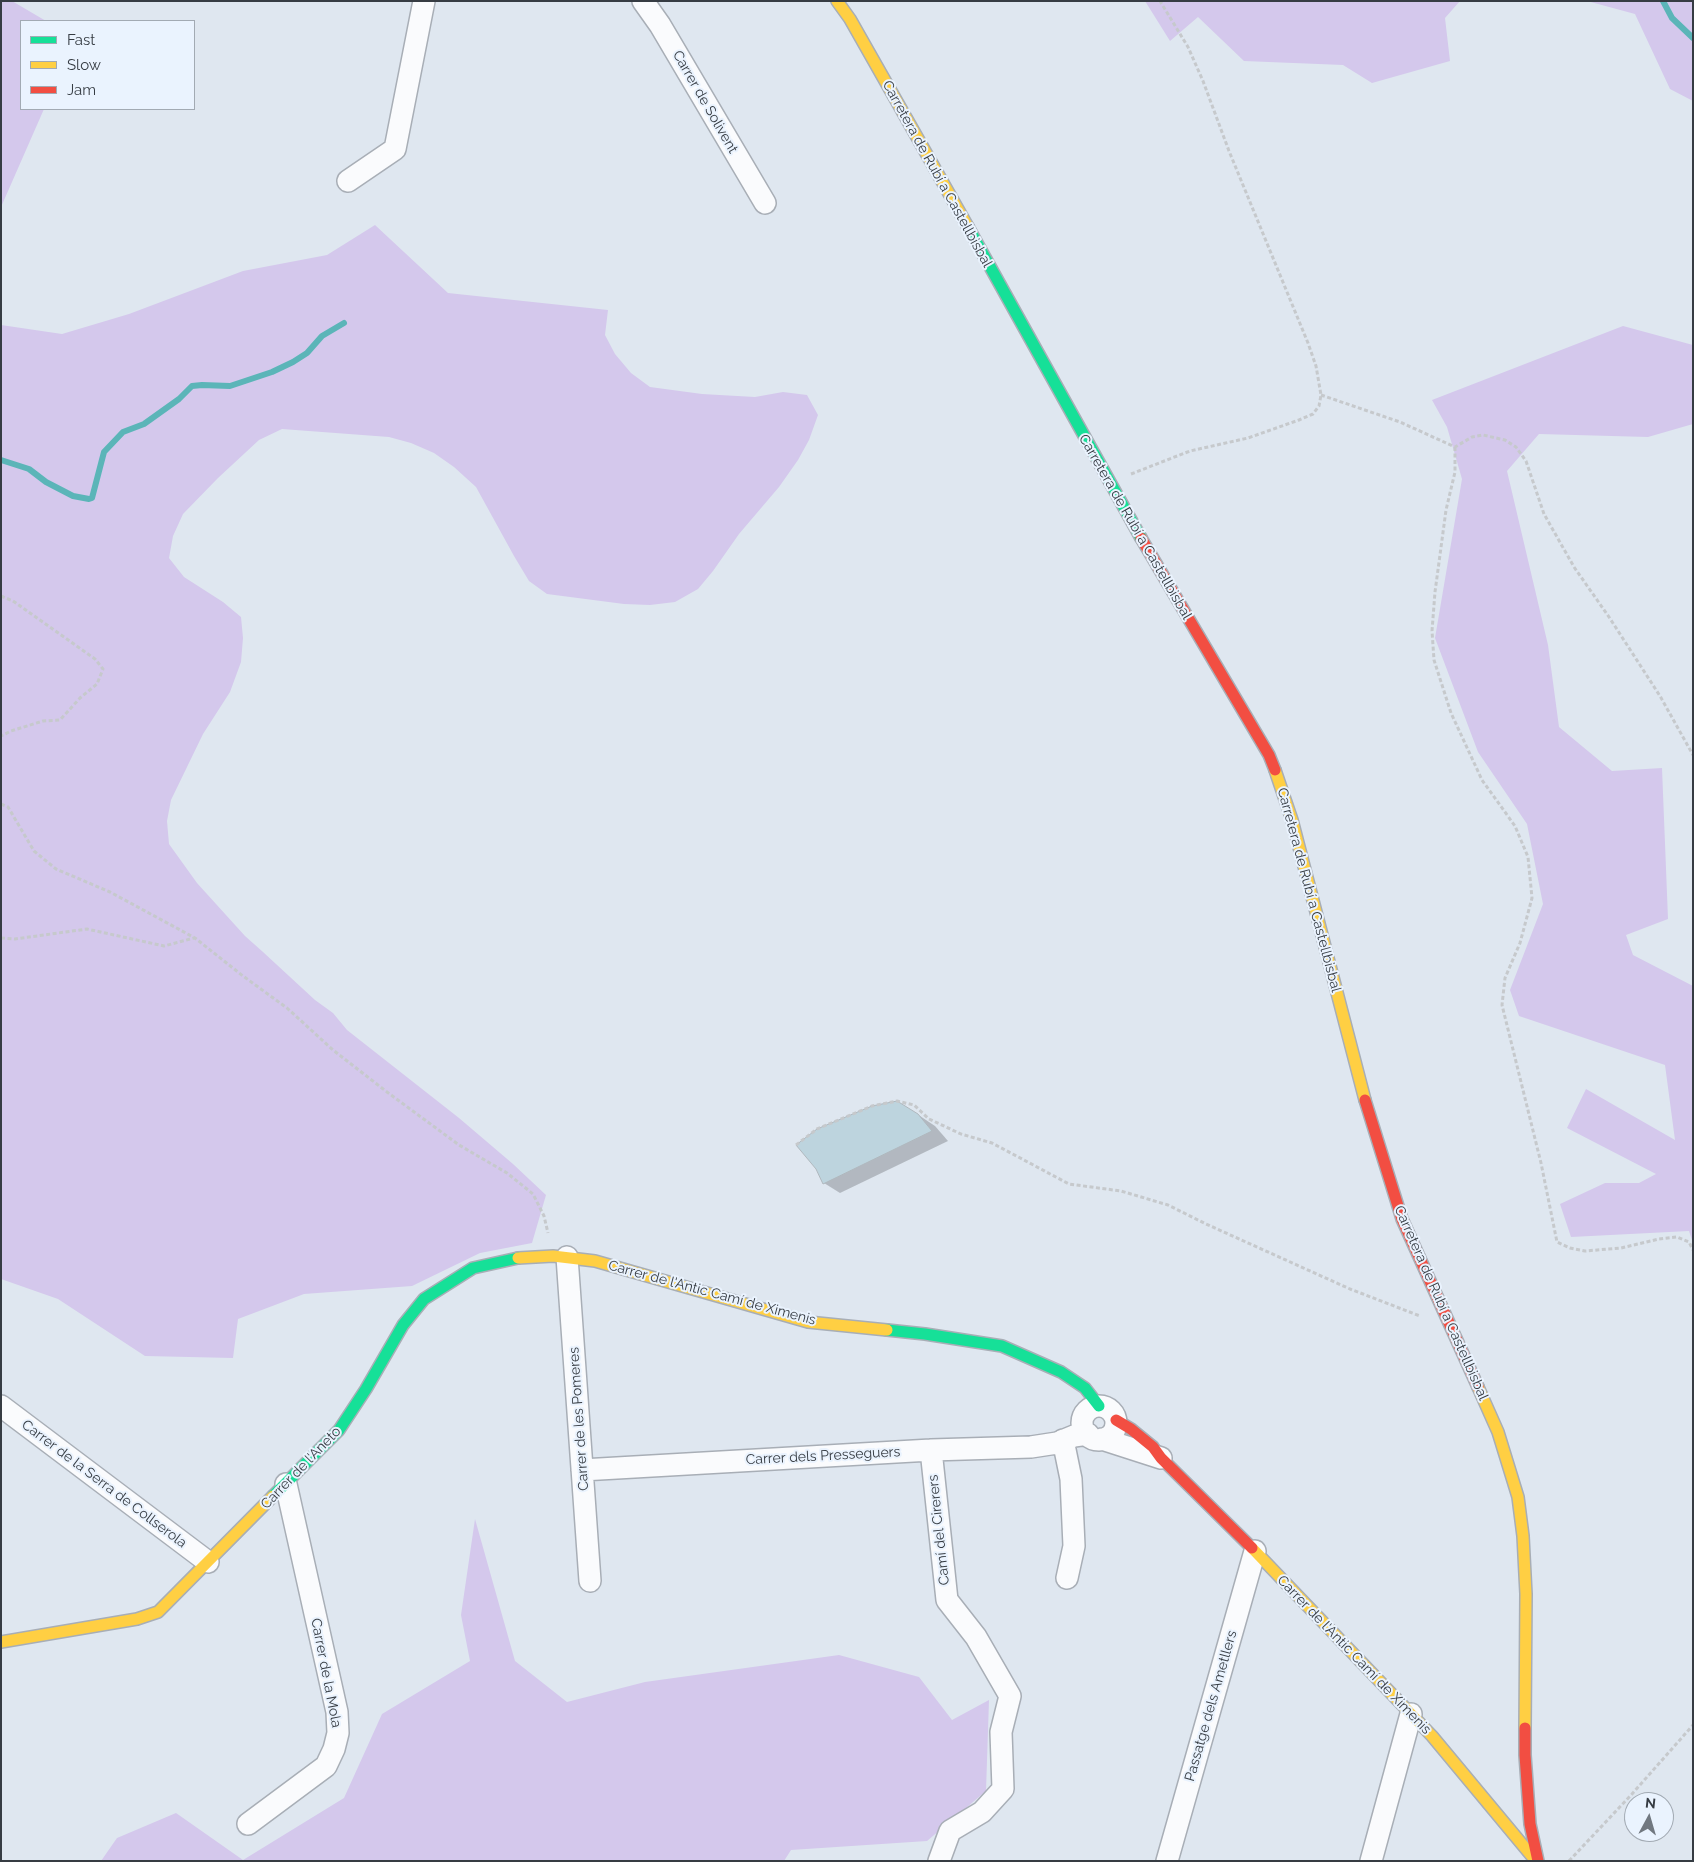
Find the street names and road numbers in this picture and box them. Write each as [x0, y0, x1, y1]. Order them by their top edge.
street label: Carrer de Solivent [669, 48, 741, 156]
street label: Carretera de Rubí a Castellbisbal [878, 78, 996, 270]
street label: Carretera de Rubí a Castellbisbal [1075, 431, 1195, 623]
street label: Carretera de Rubí a Castellbisbal [1274, 786, 1344, 994]
street label: Carretera de Rubí a Castellbisbal [1390, 1203, 1492, 1403]
street label: Carrer de l'Antic Camí de Ximenis [606, 1257, 818, 1329]
street label: Carrer de les Pomeres [566, 1347, 592, 1491]
street label: Carrer de la Serra de Collserola [18, 1416, 190, 1552]
street label: Carrer de l'Aneto [257, 1423, 345, 1513]
street label: Carrer dels Presseguers [745, 1444, 901, 1468]
street label: Camí del Cirerers [925, 1474, 953, 1586]
street label: Carrer de l'Antic Camí de Ximenis [1274, 1572, 1434, 1738]
street label: Carrer de la Mola [307, 1617, 345, 1729]
street label: Passatge dels Ametllers [1181, 1629, 1241, 1783]

